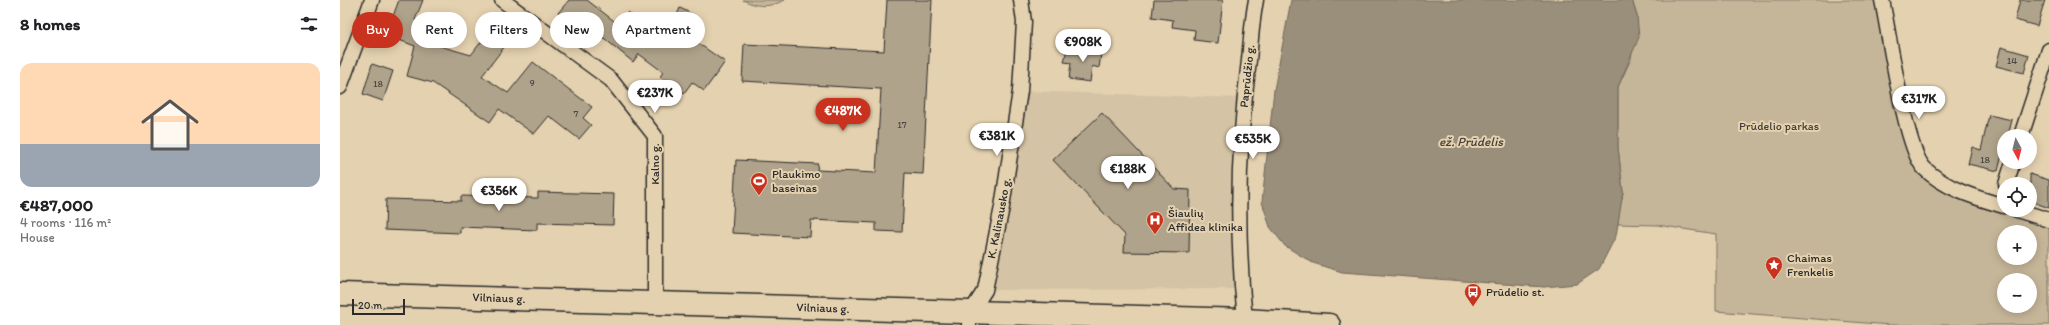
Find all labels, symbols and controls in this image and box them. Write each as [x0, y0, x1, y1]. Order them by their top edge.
chip: Buy [352, 12, 403, 48]
chip: Rent [411, 12, 467, 48]
chip: Filters [475, 12, 542, 48]
chip: New [550, 12, 604, 48]
chip: Apartment [612, 12, 705, 48]
icon: filters [298, 13, 320, 35]
text: 8 homes [20, 14, 80, 34]
pin: €908K [1055, 29, 1111, 63]
text: €908K [1064, 34, 1102, 49]
street label: Paprūdžio g. [1237, 44, 1257, 108]
house number: 14 [2007, 54, 2017, 67]
house number: 9 [529, 76, 535, 89]
house number: 18 [373, 77, 384, 90]
pin: €237K [627, 80, 683, 114]
text: €237K [637, 85, 673, 100]
pin: €317K [1891, 86, 1947, 120]
icon: home [134, 89, 206, 161]
text: €317K [1901, 91, 1937, 106]
pin: €487K [815, 98, 871, 132]
text: €487K [824, 103, 862, 118]
house number: 7 [574, 107, 579, 120]
house number: 17 [897, 118, 907, 131]
park label: Prūdelio parkas [1739, 119, 1819, 133]
pin: €381K [969, 123, 1025, 157]
pin: €535K [1225, 126, 1281, 160]
text: €381K [979, 128, 1015, 143]
north arrow [1997, 129, 2037, 169]
map controls [1997, 129, 2037, 313]
text: €535K [1235, 131, 1271, 146]
water label: ež. Prūdelis [1439, 134, 1504, 149]
street label: Kalno g. [648, 143, 662, 185]
house number: 18 [1980, 153, 1991, 166]
pin: €188K [1100, 156, 1156, 190]
text: €188K [1110, 161, 1146, 176]
place label: Plaukimo baseinas [772, 167, 820, 195]
sports icon: Plaukimo baseinas [749, 171, 769, 196]
street label: K. Kalinausko g. [984, 176, 1014, 260]
button: locate [1997, 177, 2037, 217]
pin: €356K [471, 178, 527, 212]
text: €356K [481, 183, 517, 198]
text: €487,000 [20, 195, 93, 215]
place label: Šiaulių Affidea klinika [1168, 206, 1243, 234]
hospital icon: Šiaulių Affidea klinika [1145, 210, 1165, 235]
text: 4 rooms · 116 m² [20, 215, 111, 230]
button: + [1997, 225, 2037, 265]
text: House [20, 230, 55, 245]
place label: Chaimas Frenkelis [1787, 251, 1834, 279]
place icon: Chaimas Frenkelis [1764, 255, 1784, 280]
button: − [1997, 273, 2037, 313]
bus stop icon: Prūdelio st. [1463, 282, 1483, 307]
place label: Prūdelio st. [1486, 285, 1544, 299]
street label: Vilniaus g. [472, 290, 526, 306]
scale bar [352, 297, 405, 316]
text: 20 m [358, 299, 382, 312]
street label: Vilniaus g. [796, 300, 850, 316]

